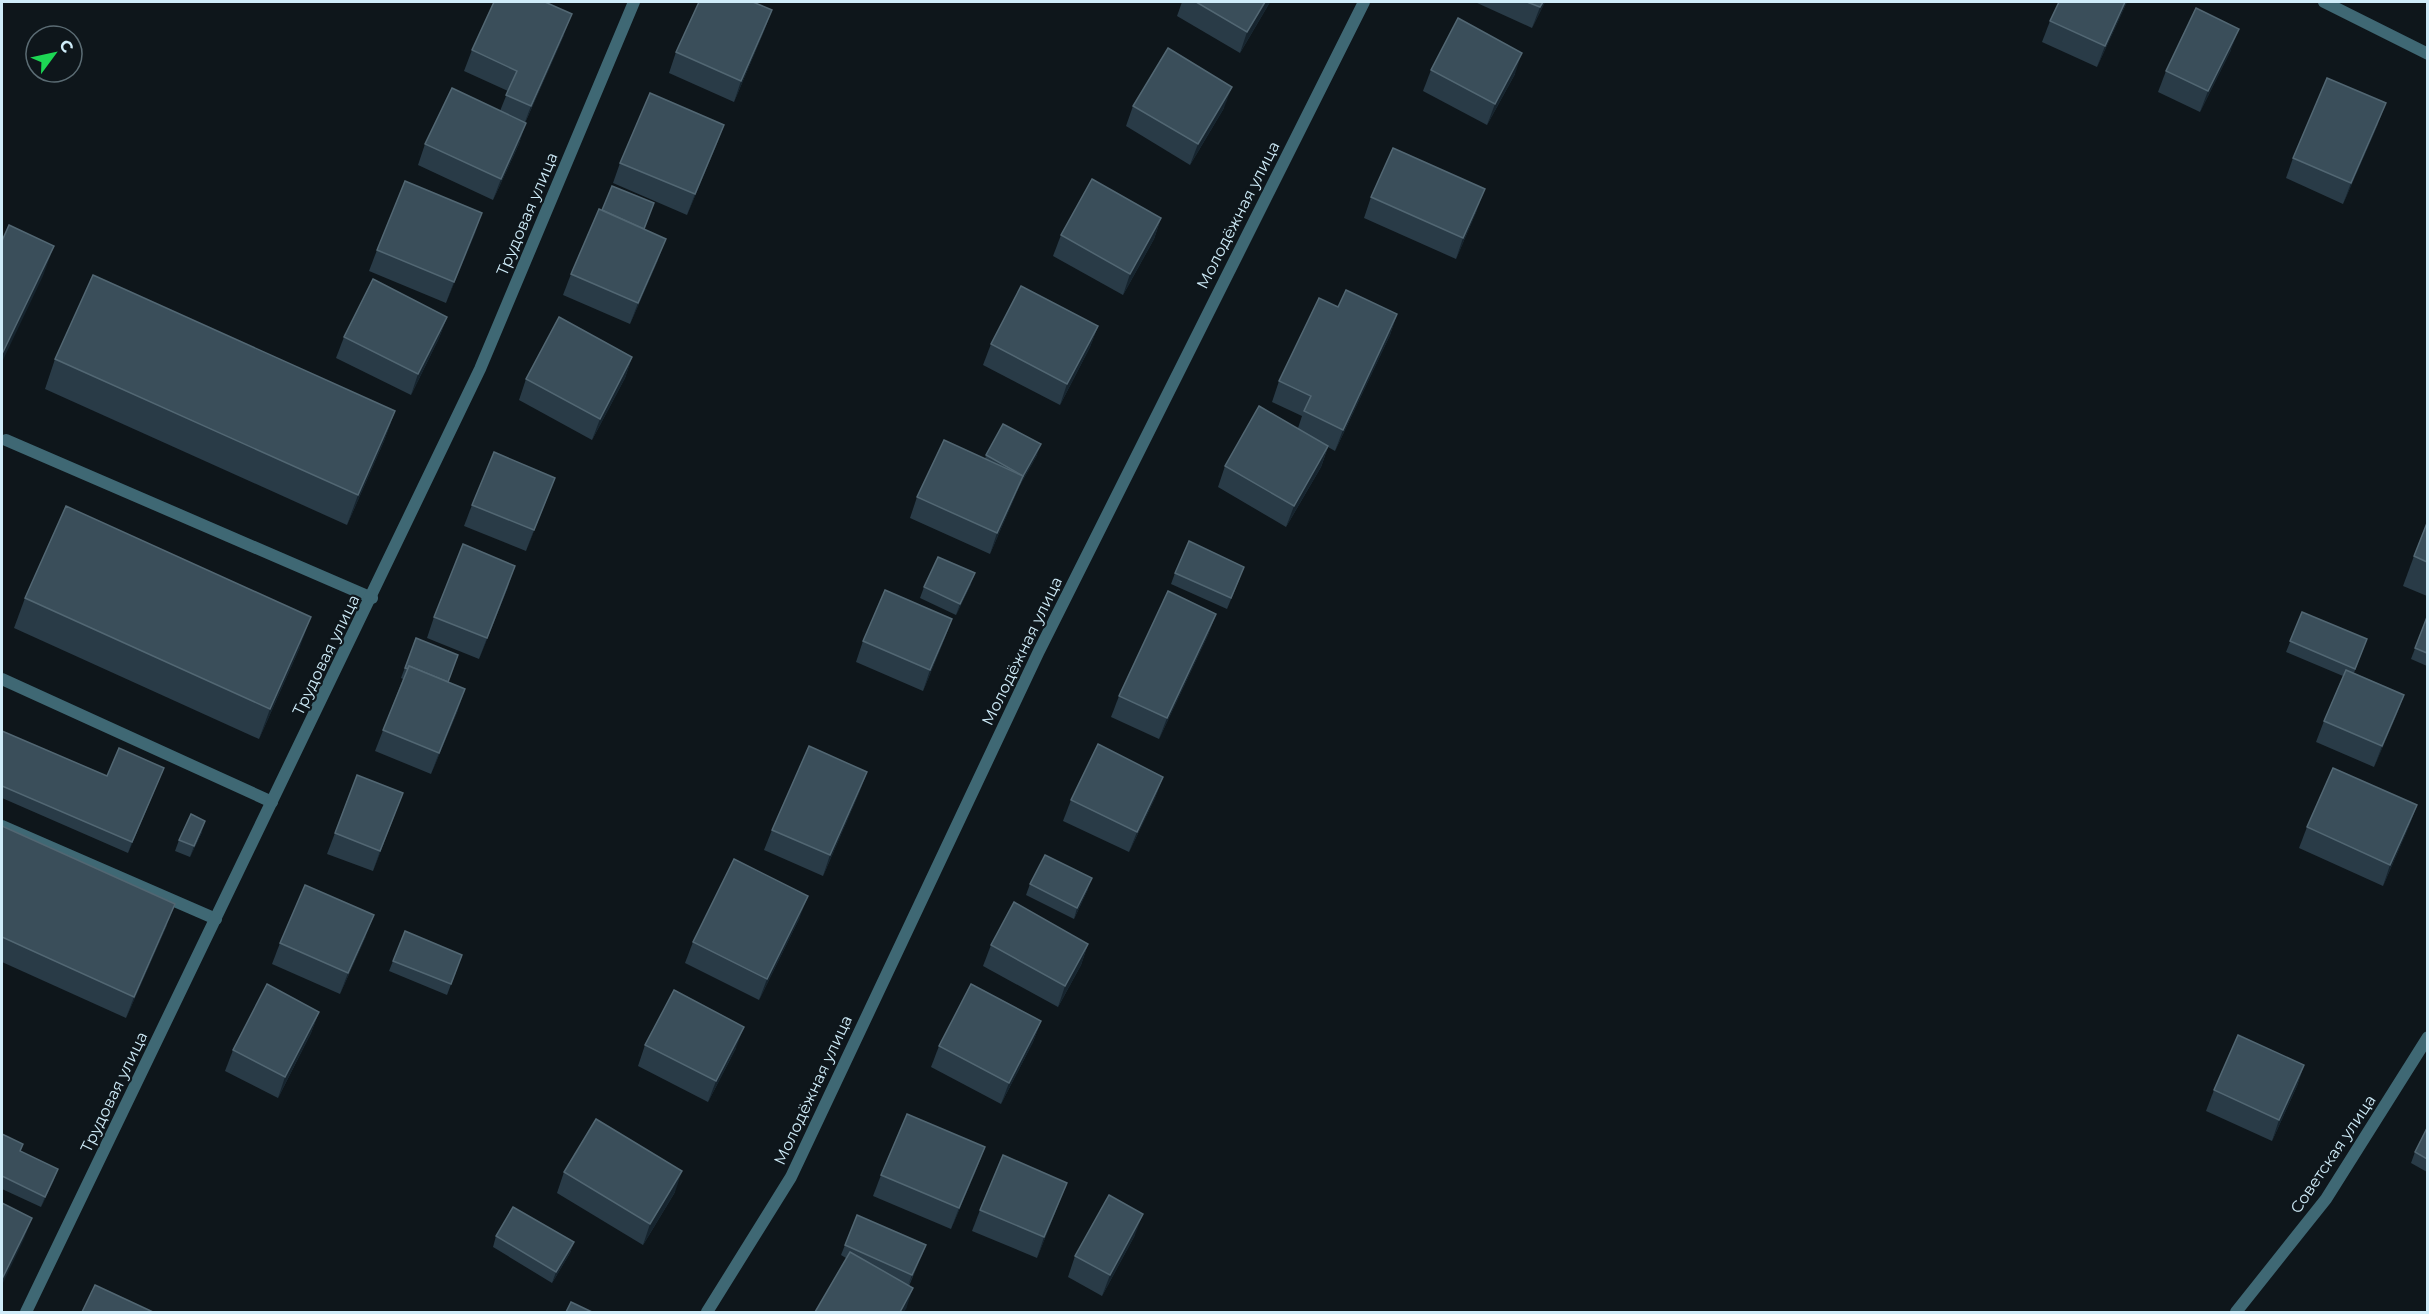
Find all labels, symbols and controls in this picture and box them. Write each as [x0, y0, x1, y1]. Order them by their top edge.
north arrow [24, 24, 84, 84]
text: С [55, 36, 77, 56]
street label: Молодёжная улица [1193, 138, 1283, 292]
street label: Трудовая улица [492, 150, 562, 278]
street label: Молодёжная улица [978, 574, 1066, 728]
street label: Трудовая улица [289, 592, 363, 718]
street label: Молодёжная улица [770, 1012, 856, 1168]
street label: Трудовая улица [77, 1029, 151, 1155]
street label: Советская улица [2286, 1091, 2380, 1217]

